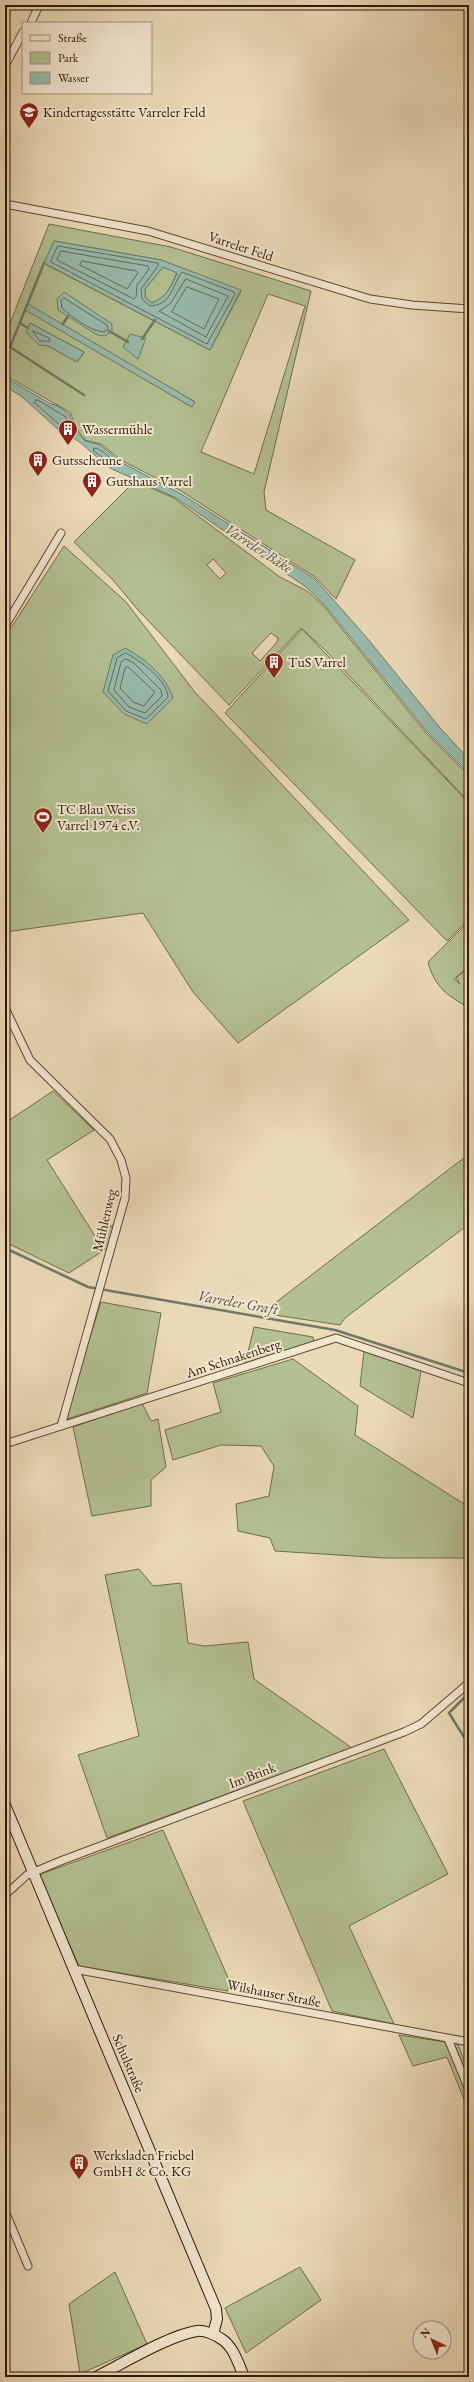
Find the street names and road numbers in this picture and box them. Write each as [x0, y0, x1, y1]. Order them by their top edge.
street label: Varreler Feld [206, 227, 277, 265]
street label: Mühlenweg [88, 1186, 120, 1253]
street label: Am Schnakenberg [182, 1334, 284, 1382]
street label: Im Brink [226, 1758, 278, 1792]
street label: Wilshauser Straße [226, 1975, 323, 2011]
street label: Schulstraße [109, 2031, 150, 2095]

